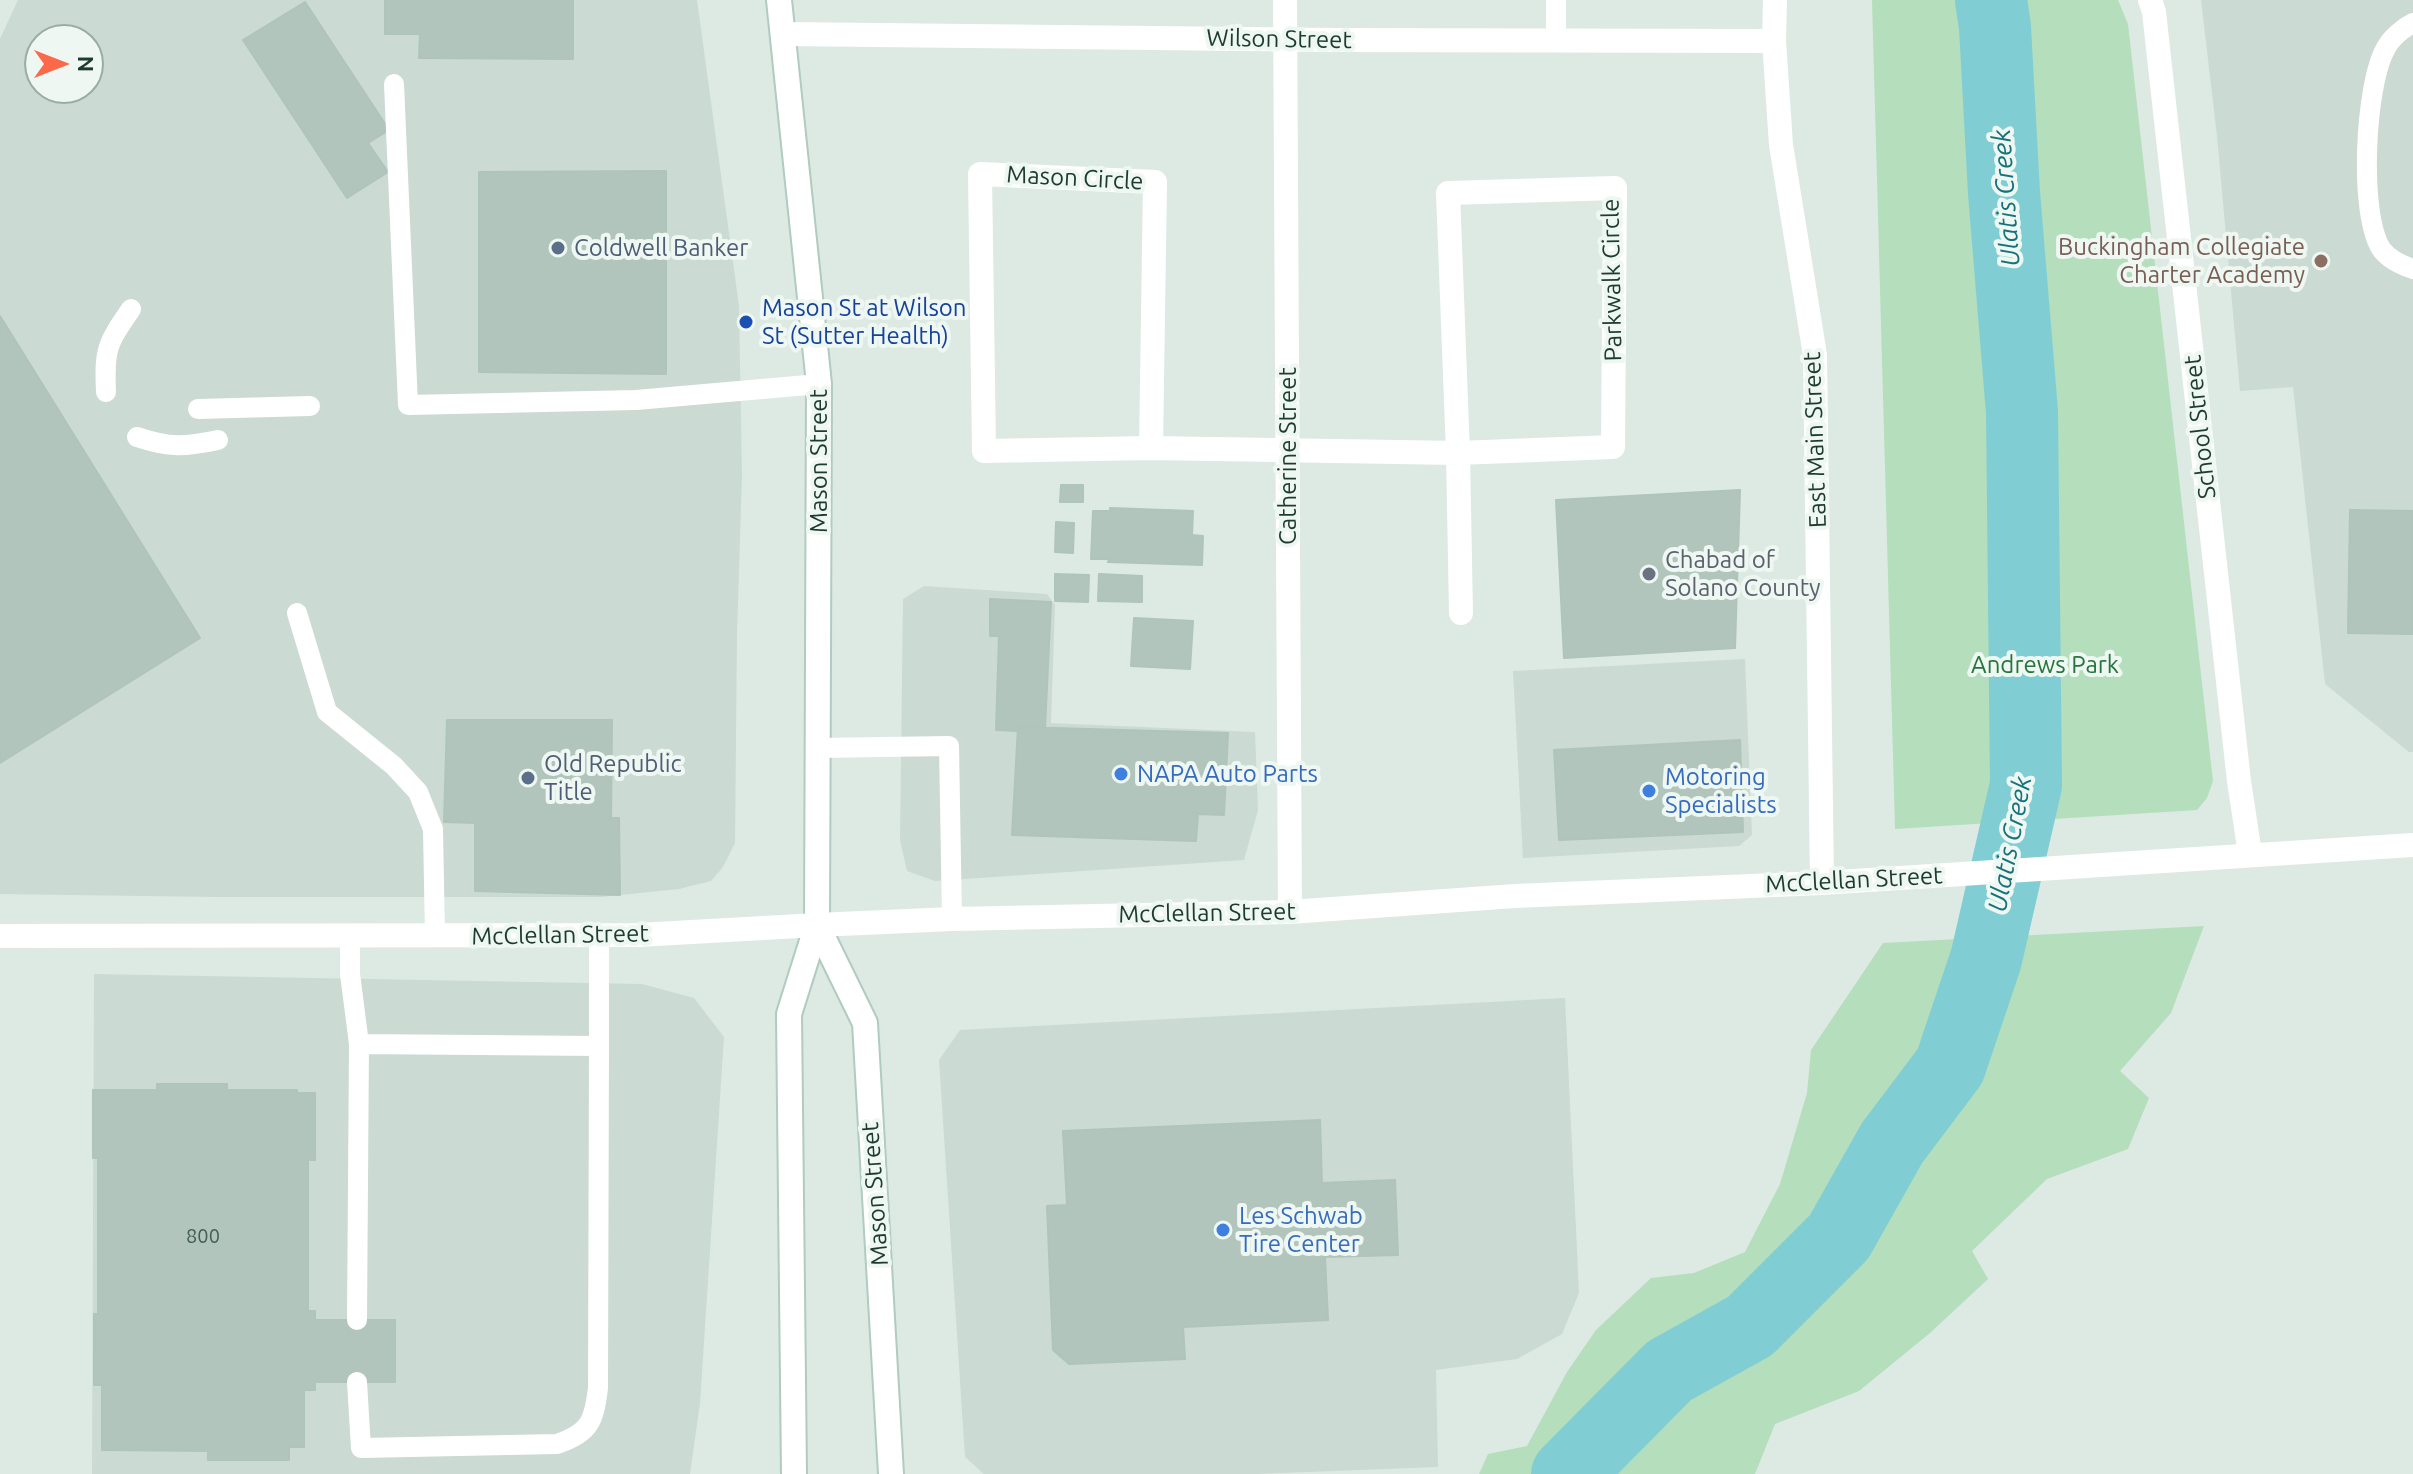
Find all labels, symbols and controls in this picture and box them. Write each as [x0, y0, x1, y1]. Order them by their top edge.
street label: Wilson Street [1206, 23, 1352, 55]
north arrow [24, 24, 104, 104]
text: N [74, 56, 99, 72]
water label: Ulatis Creek [1986, 128, 2026, 268]
street label: Mason Circle [1006, 160, 1144, 196]
street label: Parkwalk Circle [1596, 198, 1628, 362]
place label: Buckingham Collegiate Charter Academy [2058, 233, 2305, 289]
place label: Coldwell Banker [574, 234, 748, 262]
marker: Coldwell Banker [549, 239, 567, 257]
marker: Buckingham Collegiate Charter Academy [2312, 252, 2330, 270]
place label: Mason St at Wilson St (Sutter Health) [762, 294, 967, 350]
marker: Mason St at Wilson St (Sutter Health) [737, 313, 755, 331]
street label: East Main Street [1798, 351, 1832, 529]
street label: School Street [2178, 354, 2222, 500]
street label: Catherine Street [1274, 367, 1302, 545]
street label: Mason Street [805, 389, 833, 533]
place label: Chabad of Solano County [1665, 546, 1821, 602]
marker: Chabad of Solano County [1640, 565, 1658, 583]
park label: Andrews Park [1971, 651, 2119, 679]
place label: Old Republic Title [544, 750, 682, 806]
place label: NAPA Auto Parts [1137, 760, 1318, 788]
place label: Motoring Specialists [1665, 763, 1777, 819]
marker: NAPA Auto Parts [1112, 765, 1130, 783]
marker: Old Republic Title [519, 769, 537, 787]
water label: Ulatis Creek [1982, 774, 2038, 914]
marker: Motoring Specialists [1640, 782, 1658, 800]
street label: McClellan Street [1765, 861, 1943, 899]
street label: McClellan Street [1118, 897, 1296, 929]
street label: McClellan Street [471, 919, 649, 951]
street label: Mason Street [856, 1121, 894, 1267]
place label: Les Schwab Tire Center [1239, 1202, 1363, 1258]
marker: Les Schwab Tire Center [1214, 1221, 1232, 1239]
house number: 800 [186, 1224, 220, 1248]

